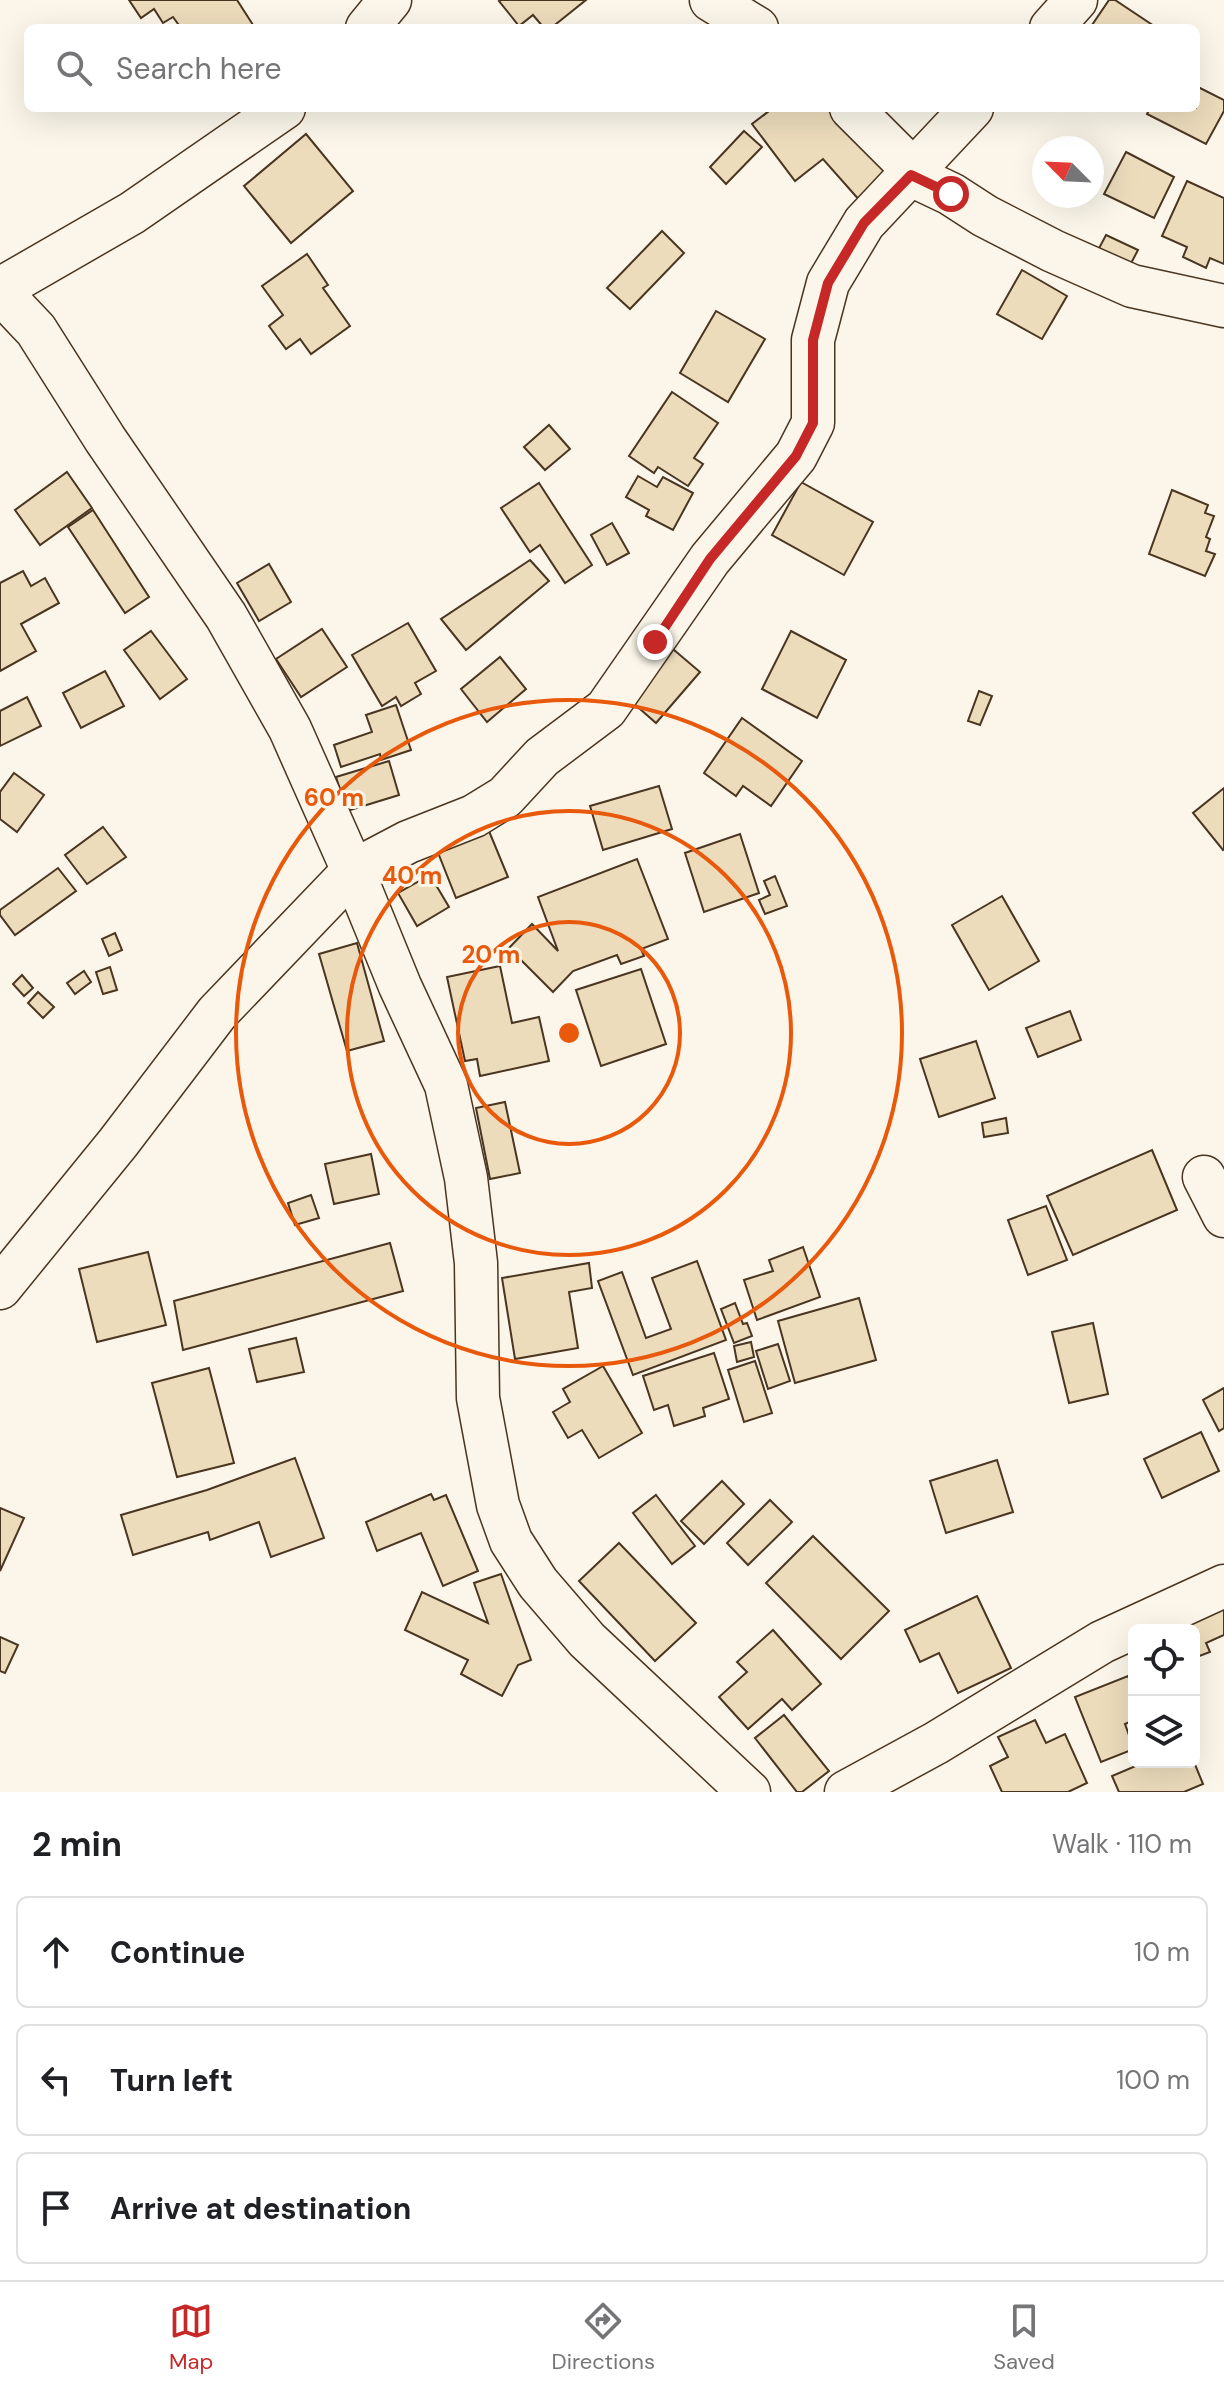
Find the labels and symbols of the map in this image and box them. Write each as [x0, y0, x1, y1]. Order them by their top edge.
north arrow [1032, 136, 1104, 208]
route start [933, 176, 969, 212]
route end [637, 624, 673, 660]
text: 60 m [304, 782, 364, 813]
text: 40 m [382, 860, 442, 891]
text: 20 m [462, 939, 520, 970]
centre of rings [555, 1019, 583, 1047]

